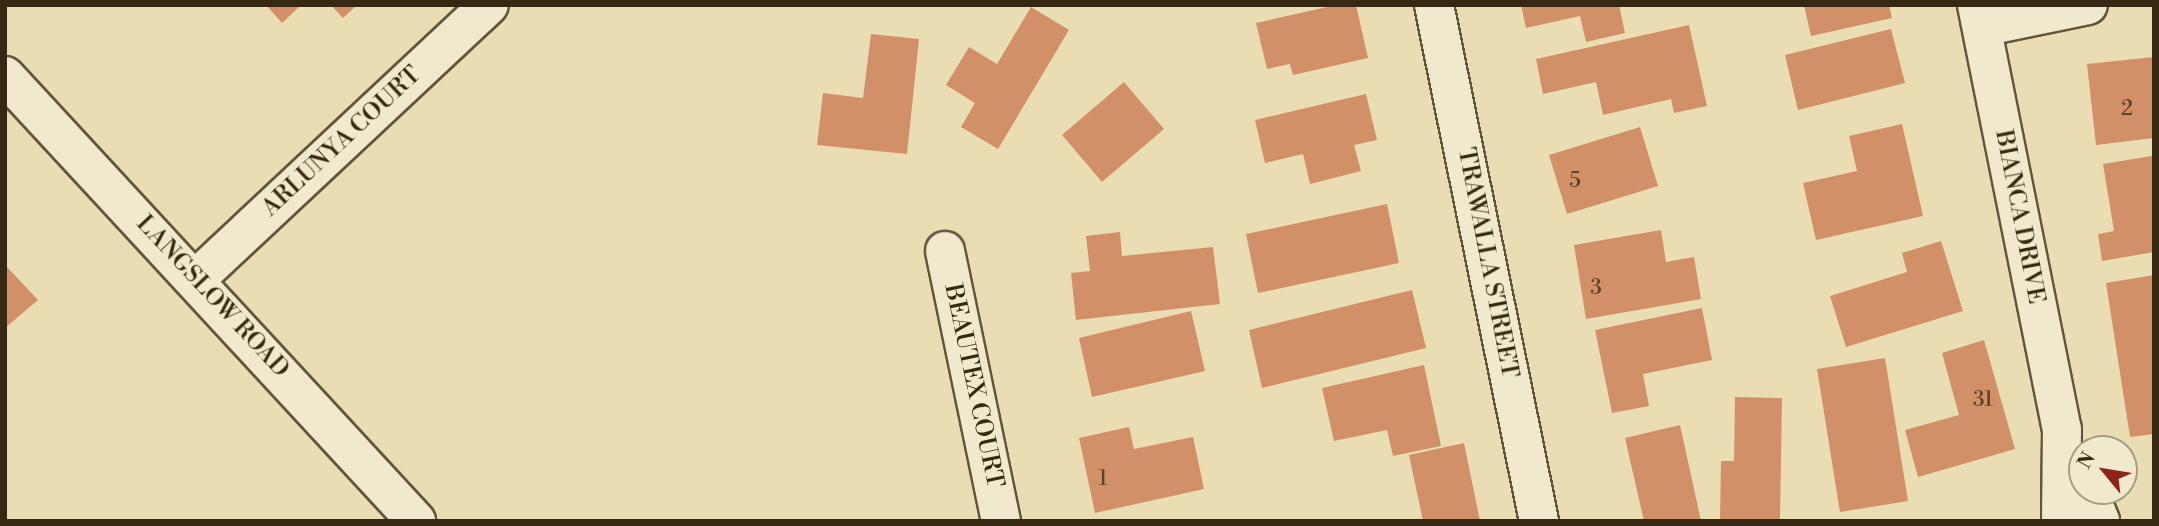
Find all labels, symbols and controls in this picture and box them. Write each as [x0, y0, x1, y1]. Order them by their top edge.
street label: ARLUNYA COURT [257, 61, 427, 223]
house number: 2 [2121, 96, 2133, 122]
street label: BIANCA DRIVE [1988, 128, 2050, 306]
street label: TRAWALLA STREET [1451, 145, 1523, 381]
house number: 5 [1569, 168, 1581, 194]
street label: LANGSLOW ROAD [129, 210, 295, 384]
house number: 3 [1590, 275, 1602, 301]
street label: BEAUTEX COURT [937, 282, 1009, 490]
house number: 31 [1973, 387, 1993, 413]
north arrow [2068, 435, 2138, 505]
text: N [2072, 448, 2101, 473]
house number: 1 [1098, 466, 1108, 492]

